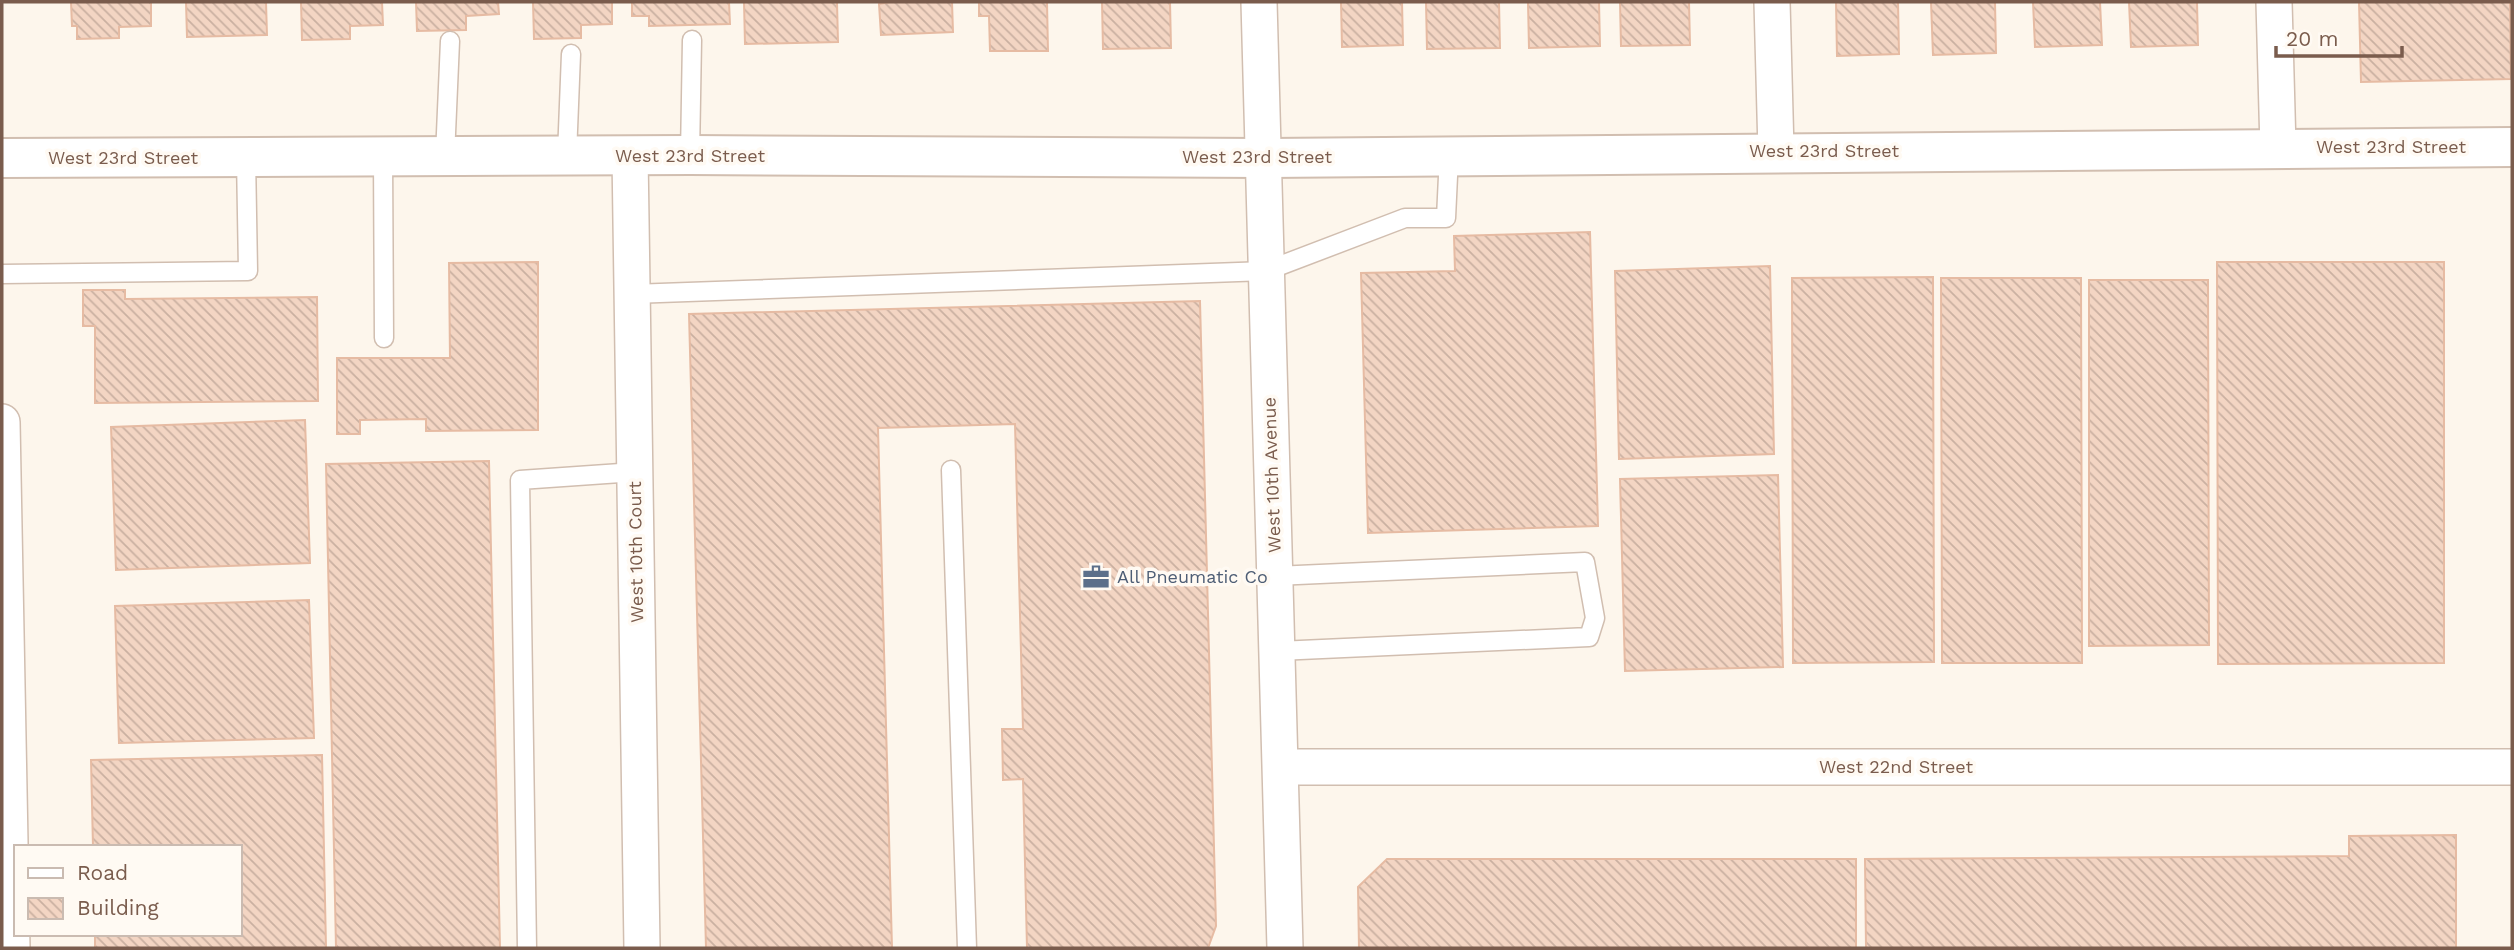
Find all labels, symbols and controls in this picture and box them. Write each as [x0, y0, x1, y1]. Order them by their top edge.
scale bar [2276, 14, 2402, 58]
text: 20 m [2286, 26, 2338, 51]
street label: West 23rd Street [2316, 136, 2466, 157]
street label: West 23rd Street [1749, 140, 1899, 161]
street label: West 23rd Street [615, 145, 765, 166]
street label: West 23rd Street [1182, 146, 1332, 167]
street label: West 23rd Street [48, 147, 198, 168]
street label: West 10th Avenue [1258, 397, 1285, 553]
street label: West 10th Court [624, 481, 647, 623]
office icon: All Pneumatic Co [1081, 562, 1111, 592]
place label: All Pneumatic Co [1117, 566, 1268, 587]
street label: West 22nd Street [1819, 756, 1973, 777]
legend [14, 845, 242, 936]
text: Road [77, 860, 128, 885]
text: Building [77, 895, 159, 920]

